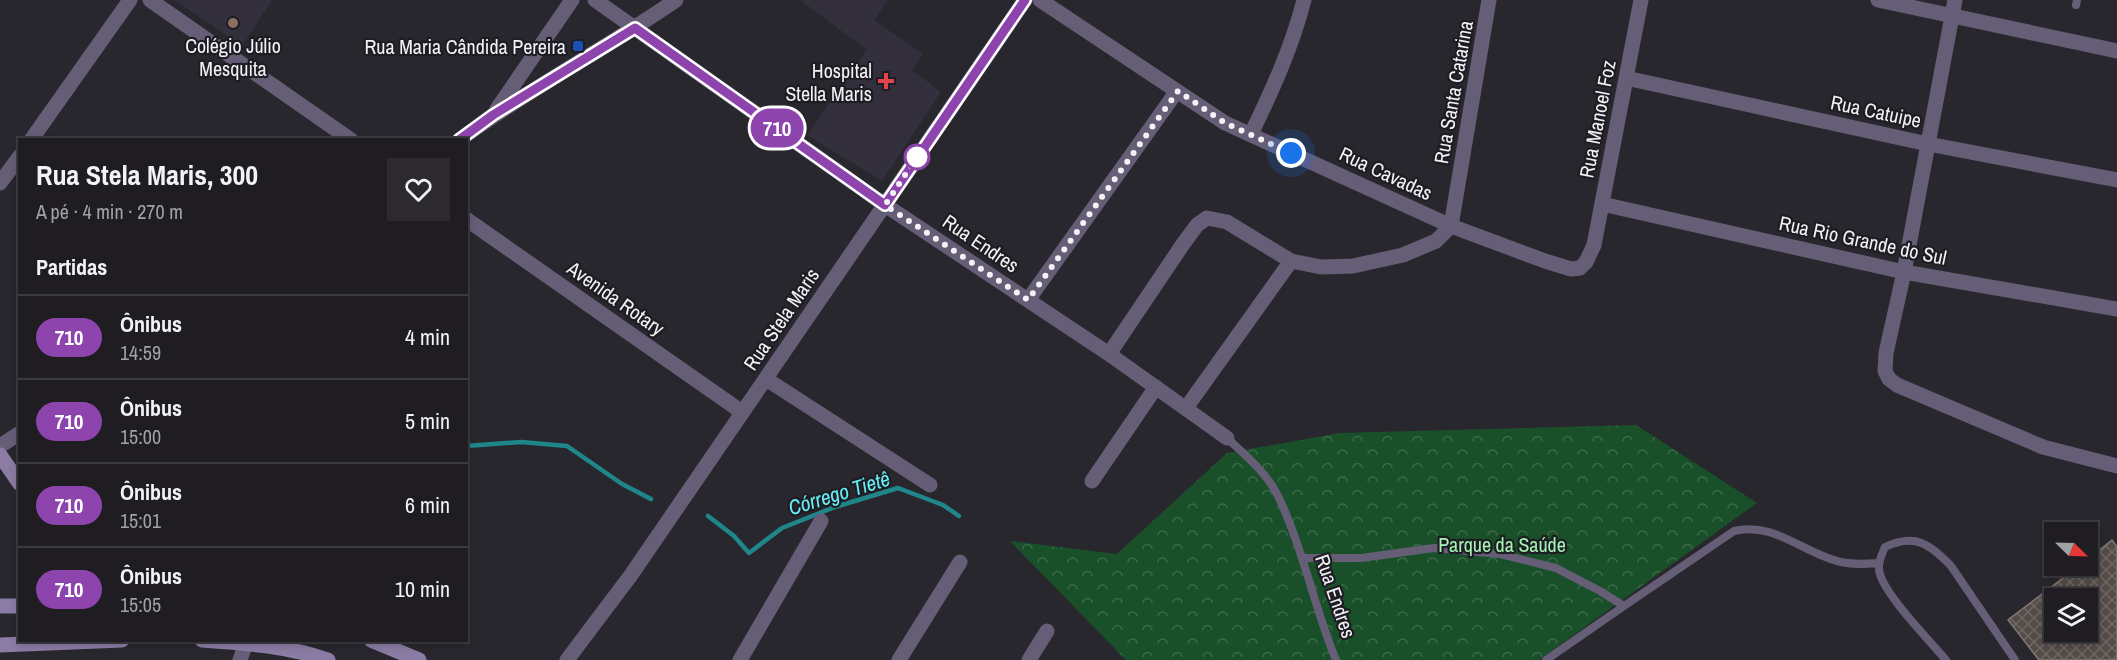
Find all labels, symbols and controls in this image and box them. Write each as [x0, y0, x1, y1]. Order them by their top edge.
marker: Colégio Júlio Mesquita [226, 16, 240, 30]
street label: Rua Santa Catarina [1427, 18, 1479, 166]
place label: Colégio Júlio Mesquita [185, 32, 281, 82]
place label: Rua Maria Cândida Pereira [365, 33, 566, 60]
marker: Rua Maria Cândida Pereira [571, 39, 585, 53]
place label: Hospital Stella Maris [785, 57, 872, 107]
street label: Rua Manoel Foz [1572, 58, 1622, 180]
marker: Hospital Stella Maris [877, 72, 895, 90]
street label: Rua Catuipe [1828, 88, 1924, 134]
line badge: 710 [742, 108, 812, 148]
text: 710 [763, 114, 791, 143]
your location [1276, 138, 1306, 168]
street label: Rua Cavadas [1335, 140, 1437, 206]
unlabelled marker [904, 144, 930, 170]
text: Rua Stela Maris, 300 [36, 156, 258, 194]
button: heart [387, 158, 450, 221]
text: A pé · 4 min · 270 m [36, 198, 183, 225]
street label: Rua Endres [938, 208, 1024, 278]
street label: Rua Rio Grande do Sul [1777, 209, 1949, 271]
text: Partidas [36, 252, 107, 282]
street label: Avenida Rotary [561, 254, 671, 342]
street label: Rua Stela Maris [737, 263, 825, 375]
text: Ônibus [120, 309, 182, 339]
text: 4 min [405, 322, 450, 352]
text: 710 [55, 323, 83, 352]
text: 14:59 [120, 339, 161, 366]
text: Ônibus [120, 393, 182, 423]
text: 5 min [405, 406, 450, 436]
text: 710 [55, 407, 83, 436]
text: 15:00 [120, 423, 161, 450]
water label: Córrego Tietê [785, 464, 893, 522]
text: Ônibus [120, 477, 182, 507]
text: 6 min [405, 490, 450, 520]
text: 710 [55, 491, 83, 520]
text: 15:01 [120, 507, 161, 534]
north arrow [2044, 522, 2098, 576]
map controls [2044, 522, 2098, 642]
park label: Parque da Saúde [1438, 531, 1566, 558]
street label: Rua Endres [1309, 551, 1363, 641]
text: Ônibus [120, 561, 182, 591]
text: 10 min [395, 574, 450, 604]
text: 710 [55, 575, 83, 604]
button: layers [2044, 588, 2098, 642]
text: 15:05 [120, 591, 161, 618]

